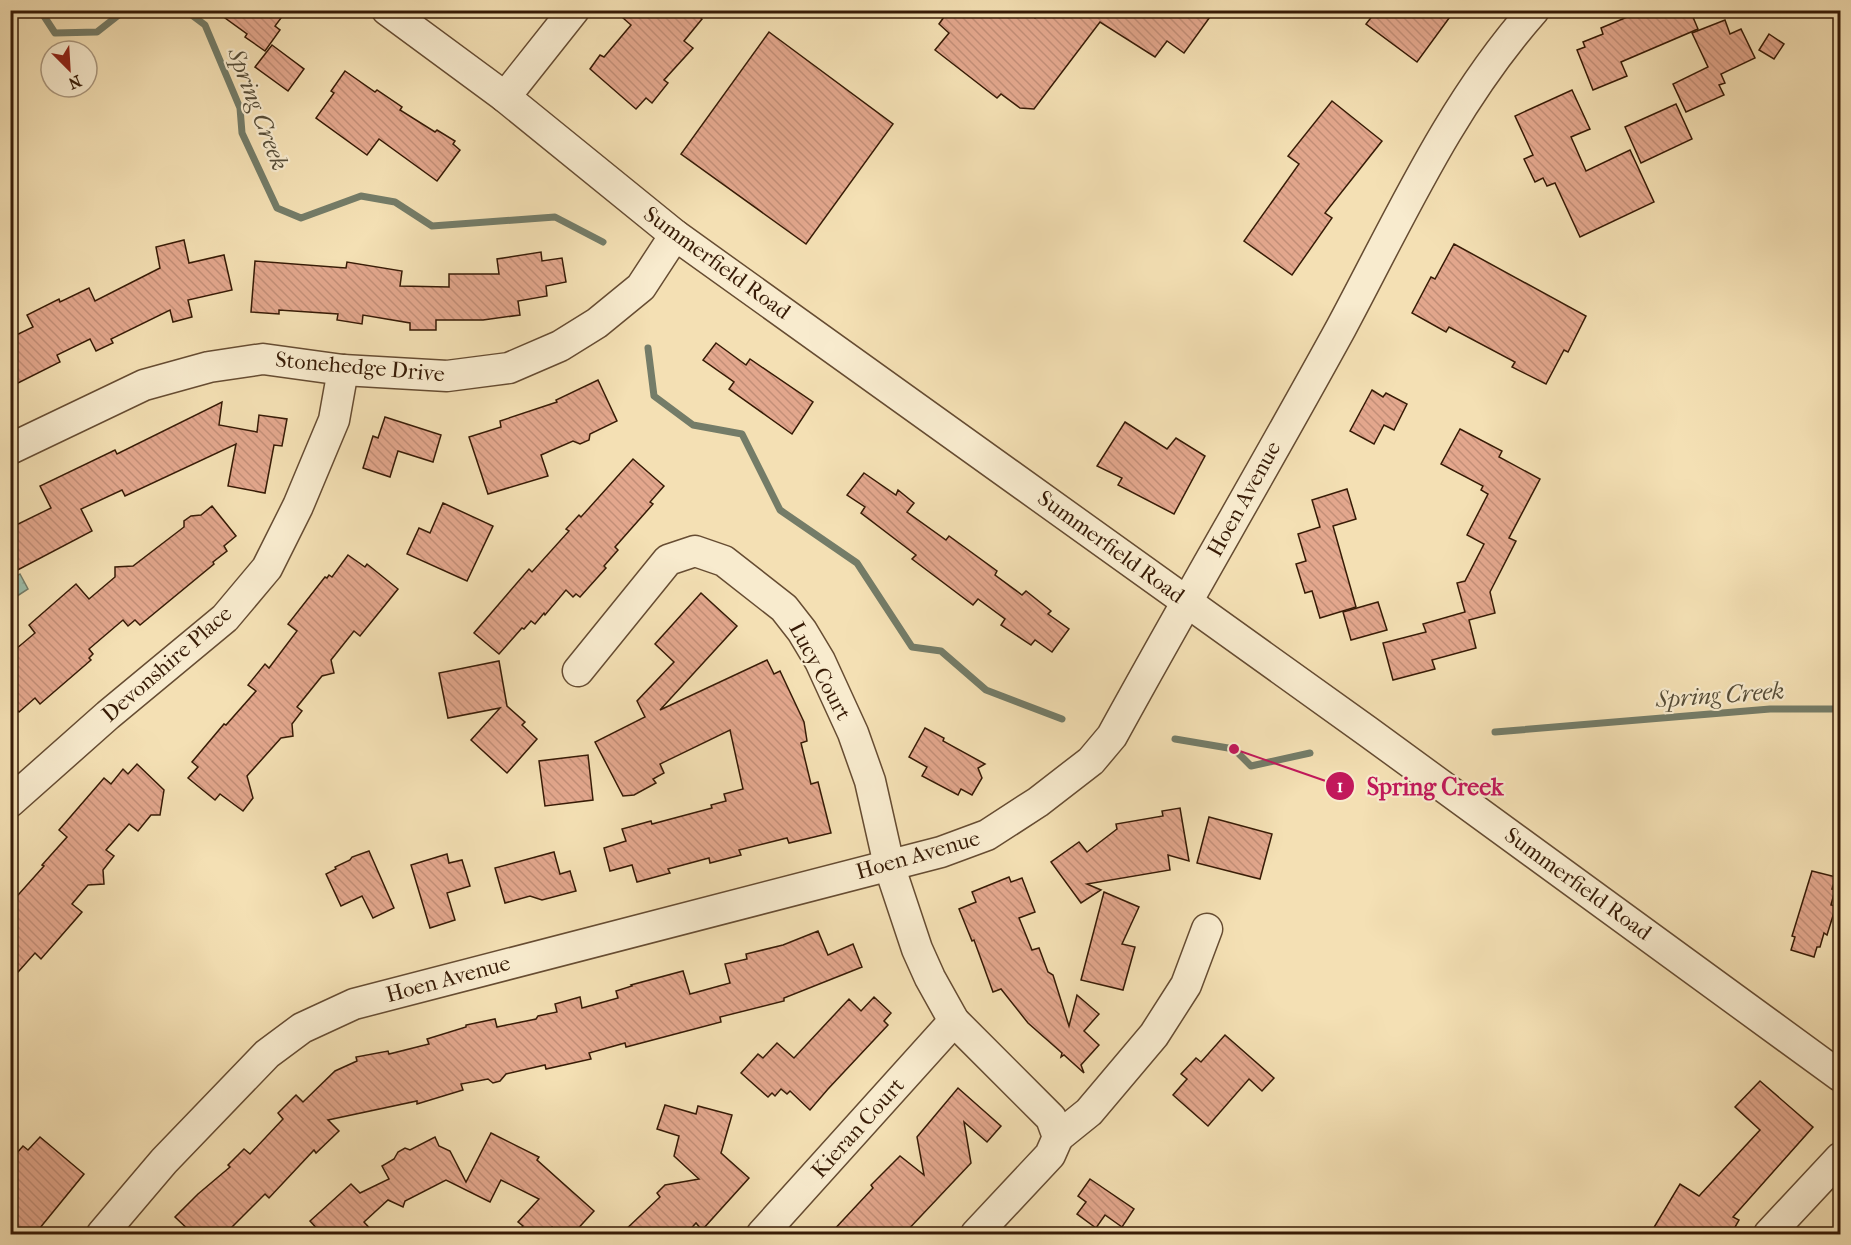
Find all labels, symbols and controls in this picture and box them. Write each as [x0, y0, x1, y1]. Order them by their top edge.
north arrow [39, 39, 99, 99]
water label: Spring Creek [221, 43, 294, 174]
text: N [65, 71, 84, 94]
street label: Summerfield Road [639, 201, 796, 326]
street label: Stonehedge Drive [274, 347, 446, 387]
street label: Hoen Avenue [1202, 437, 1286, 561]
street label: Summerfield Road [1033, 485, 1190, 610]
street label: Devonshire Place [97, 600, 237, 727]
street label: Lucy Court [783, 618, 857, 725]
water label: Spring Creek [1654, 677, 1785, 714]
callout: Spring Creek [1325, 765, 1515, 807]
text: Spring Creek [1367, 773, 1504, 801]
text: 1 [1337, 776, 1343, 797]
street label: Summerfield Road [1500, 822, 1657, 947]
street label: Hoen Avenue [853, 825, 983, 885]
street label: Hoen Avenue [383, 950, 513, 1008]
street label: Kieran Court [806, 1072, 910, 1183]

